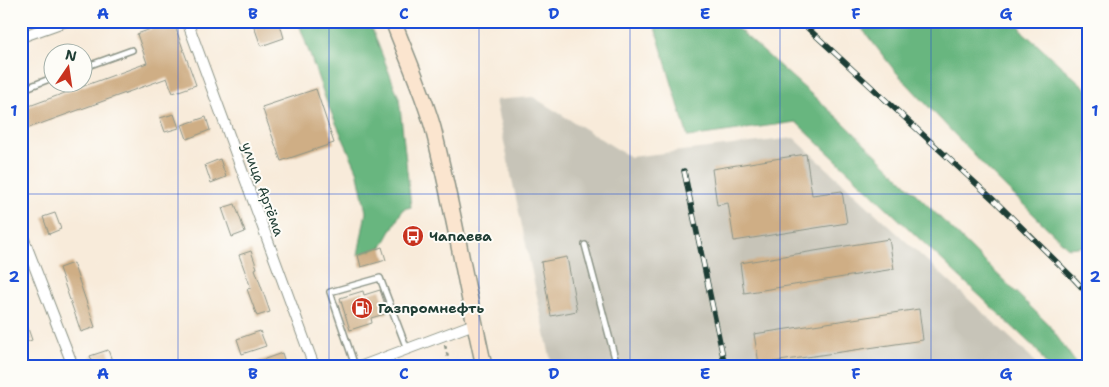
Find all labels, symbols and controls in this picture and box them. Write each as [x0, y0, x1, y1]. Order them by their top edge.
text: A [97, 3, 109, 24]
text: B [248, 3, 258, 24]
text: C [399, 3, 409, 24]
text: D [548, 3, 560, 24]
text: E [700, 3, 710, 24]
text: F [851, 3, 861, 24]
text: G [1000, 3, 1013, 24]
north arrow [42, 42, 92, 92]
text: N [63, 45, 78, 65]
text: 1 [10, 100, 18, 121]
text: 1 [1091, 100, 1099, 121]
street label: улица Артёма [238, 140, 288, 239]
bus stop icon: Чапаева [401, 224, 425, 248]
place label: Чапаева [429, 227, 492, 245]
text: 2 [8, 266, 20, 287]
text: 2 [1089, 266, 1101, 287]
fuel station icon: Газпромнефть [350, 296, 374, 320]
place label: Газпромнефть [378, 299, 484, 317]
text: A [97, 363, 109, 384]
text: B [248, 363, 258, 384]
text: C [399, 363, 409, 384]
text: D [548, 363, 560, 384]
text: E [700, 363, 710, 384]
text: F [851, 363, 861, 384]
text: G [1000, 363, 1013, 384]

